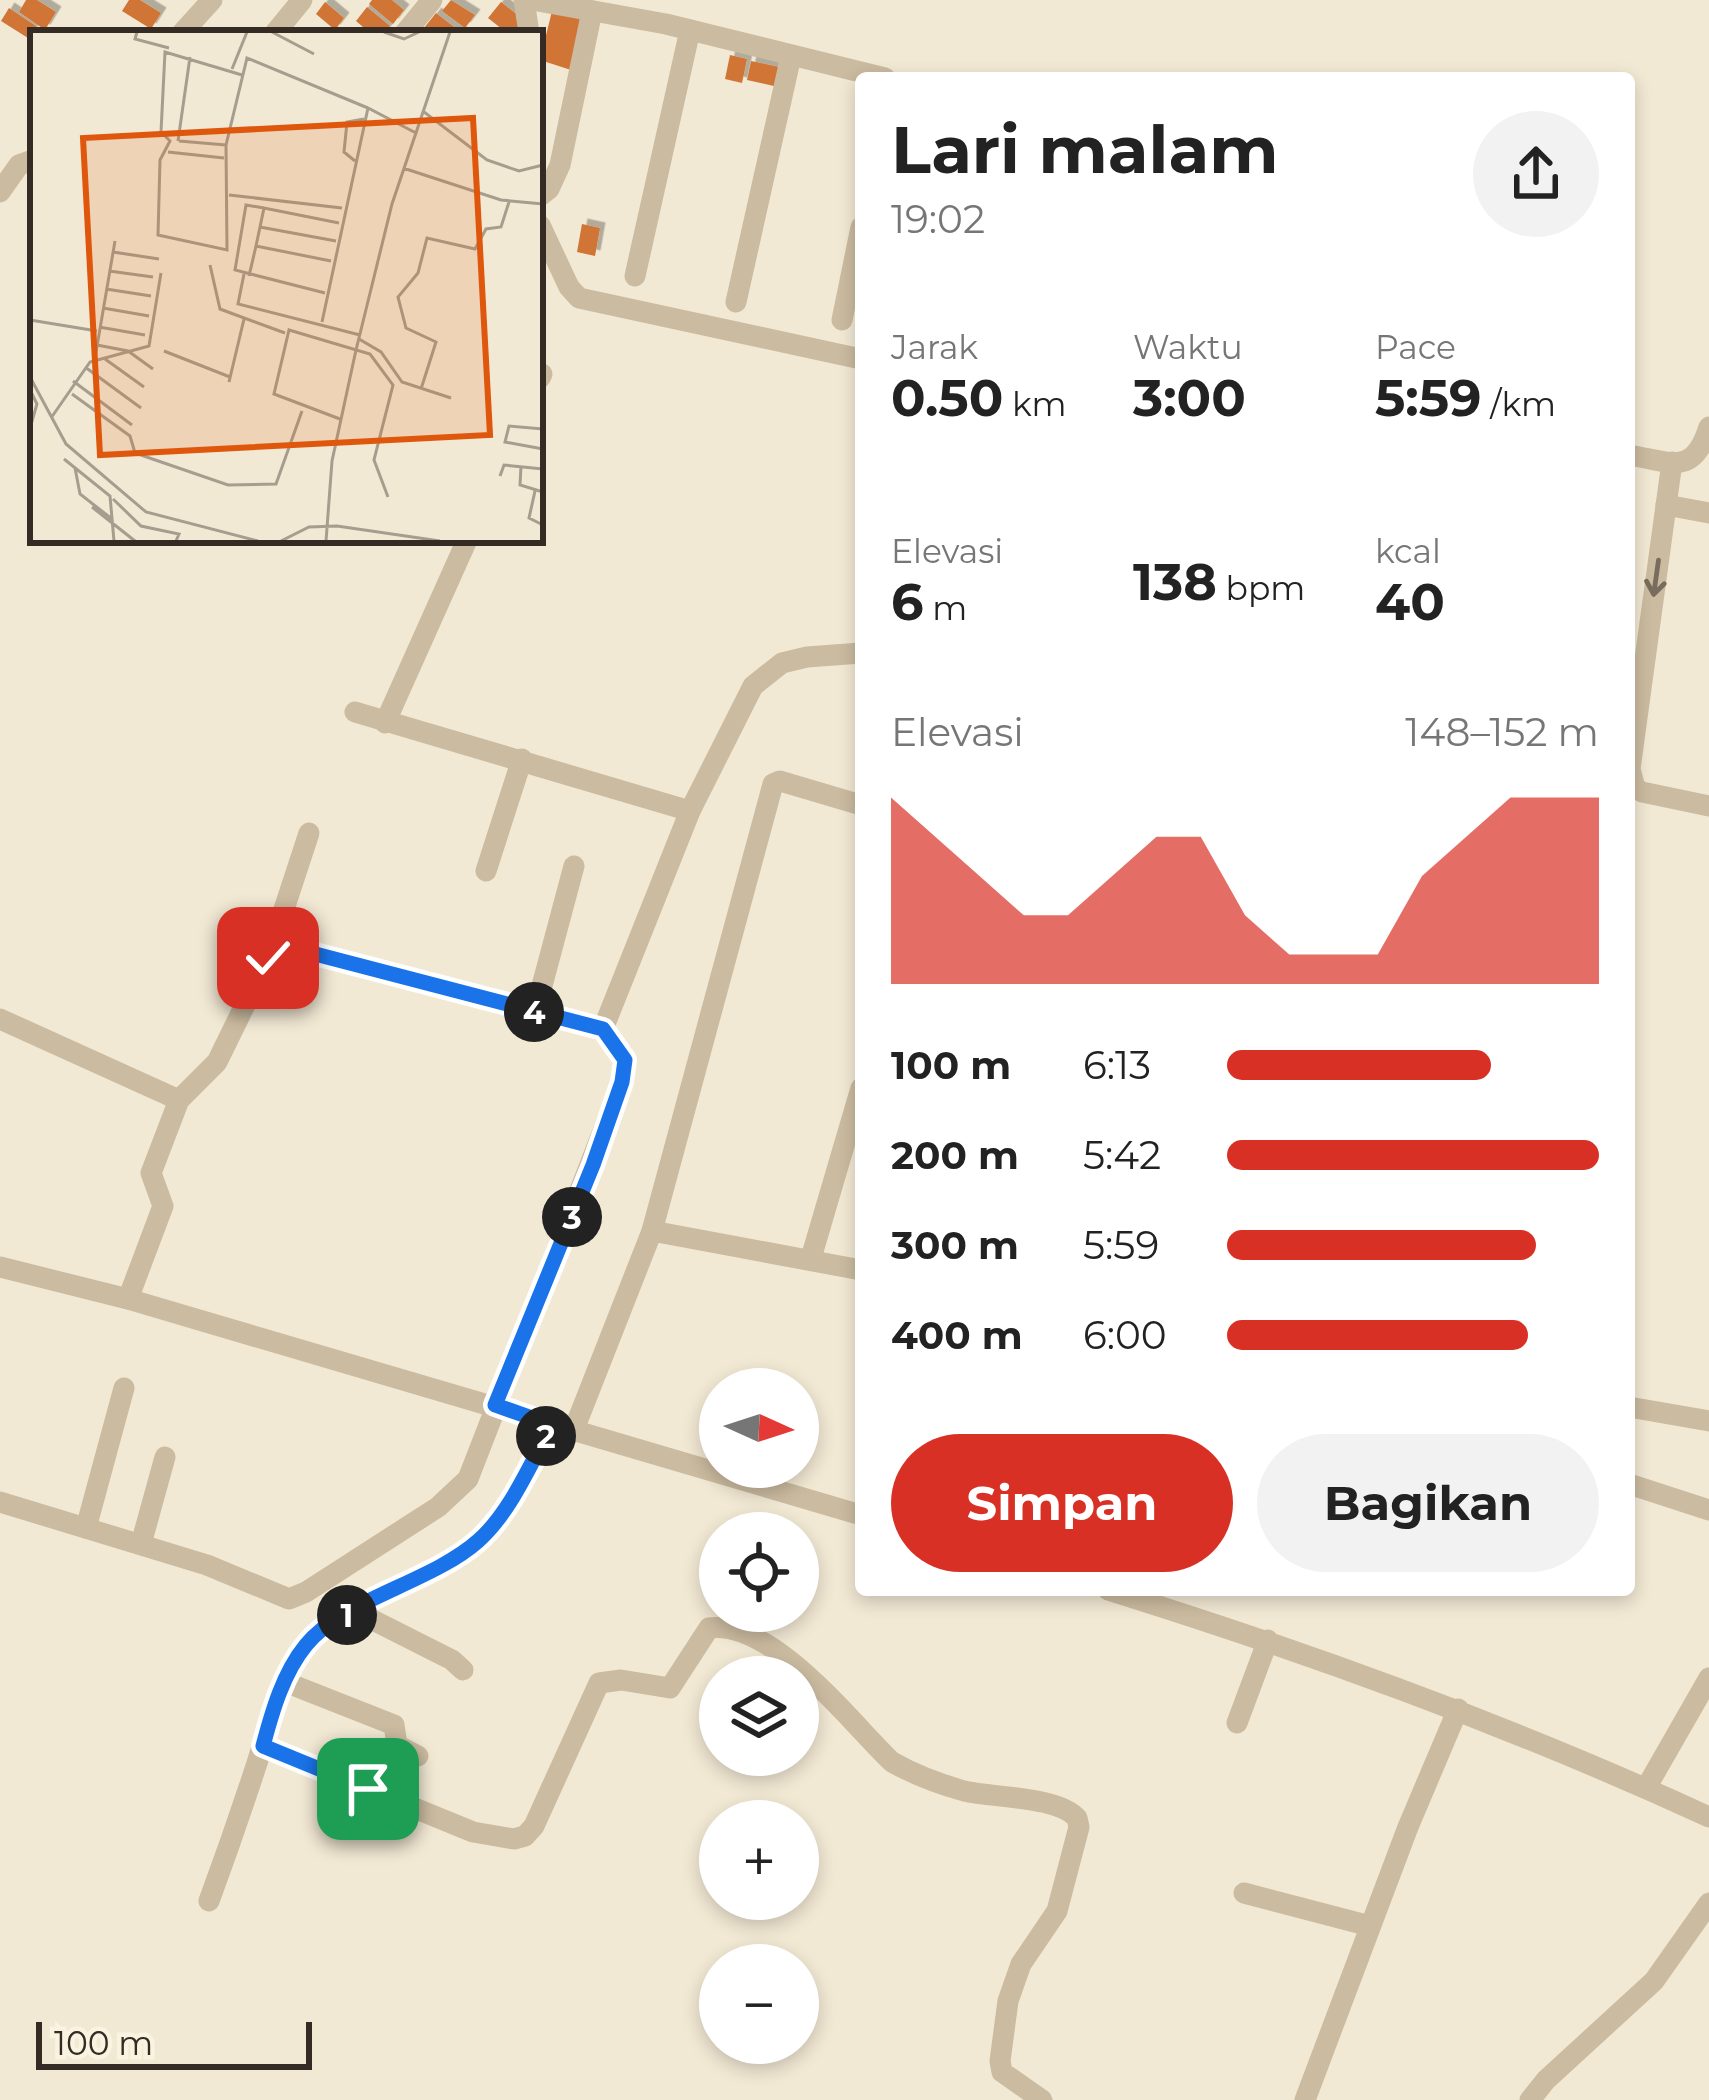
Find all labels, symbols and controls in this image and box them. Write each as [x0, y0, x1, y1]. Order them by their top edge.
inset map [30, 30, 543, 543]
text: Lari malam [891, 109, 1278, 190]
button: share [1473, 111, 1599, 237]
text: 19:02 [891, 195, 985, 243]
text: Jarak [891, 327, 978, 367]
text: Waktu [1133, 327, 1243, 367]
text: Pace [1375, 327, 1456, 367]
text: 0.50 [891, 367, 1003, 429]
text: 3:00 [1133, 367, 1246, 429]
text: 5:59 [1375, 367, 1482, 429]
text: km [1003, 384, 1066, 424]
text: /km [1482, 384, 1556, 424]
text: Elevasi [891, 531, 1003, 571]
text: kcal [1375, 531, 1441, 571]
text: 138 [1133, 551, 1217, 613]
one-way arrow [1644, 558, 1667, 597]
text: bpm [1217, 568, 1305, 608]
text: 6 [891, 571, 924, 633]
text: 40 [1375, 571, 1445, 633]
text: m [924, 588, 967, 628]
text: Elevasi [891, 708, 1024, 756]
text: 148–152 m [1405, 708, 1599, 756]
pin [217, 907, 319, 1009]
icon: check [235, 925, 301, 991]
pin: 4 [504, 982, 564, 1042]
text: 4 [523, 992, 545, 1032]
text: 100 m [891, 1041, 1011, 1089]
text: 6:13 [1083, 1041, 1151, 1089]
text: 200 m [891, 1131, 1019, 1179]
text: 5:42 [1083, 1131, 1161, 1179]
pin: 3 [542, 1187, 602, 1247]
text: 3 [562, 1197, 582, 1237]
text: 300 m [891, 1221, 1019, 1269]
text: 5:59 [1083, 1221, 1159, 1269]
text: 400 m [891, 1311, 1023, 1359]
text: 6:00 [1083, 1311, 1167, 1359]
north arrow [699, 1368, 819, 1488]
map controls [699, 1368, 819, 2064]
pin: 2 [516, 1406, 576, 1466]
text: 2 [536, 1416, 556, 1456]
button: Simpan [891, 1434, 1233, 1572]
button: Bagikan [1257, 1434, 1599, 1572]
button: locate [699, 1512, 819, 1632]
pin: 1 [317, 1585, 377, 1645]
text: 1 [341, 1595, 353, 1635]
button: layers [699, 1656, 819, 1776]
pin [317, 1738, 419, 1840]
icon: arrive [335, 1756, 401, 1822]
button: + [699, 1800, 819, 1920]
button: − [699, 1944, 819, 2064]
scale bar [36, 2016, 312, 2069]
text: 100 m [54, 2023, 153, 2063]

